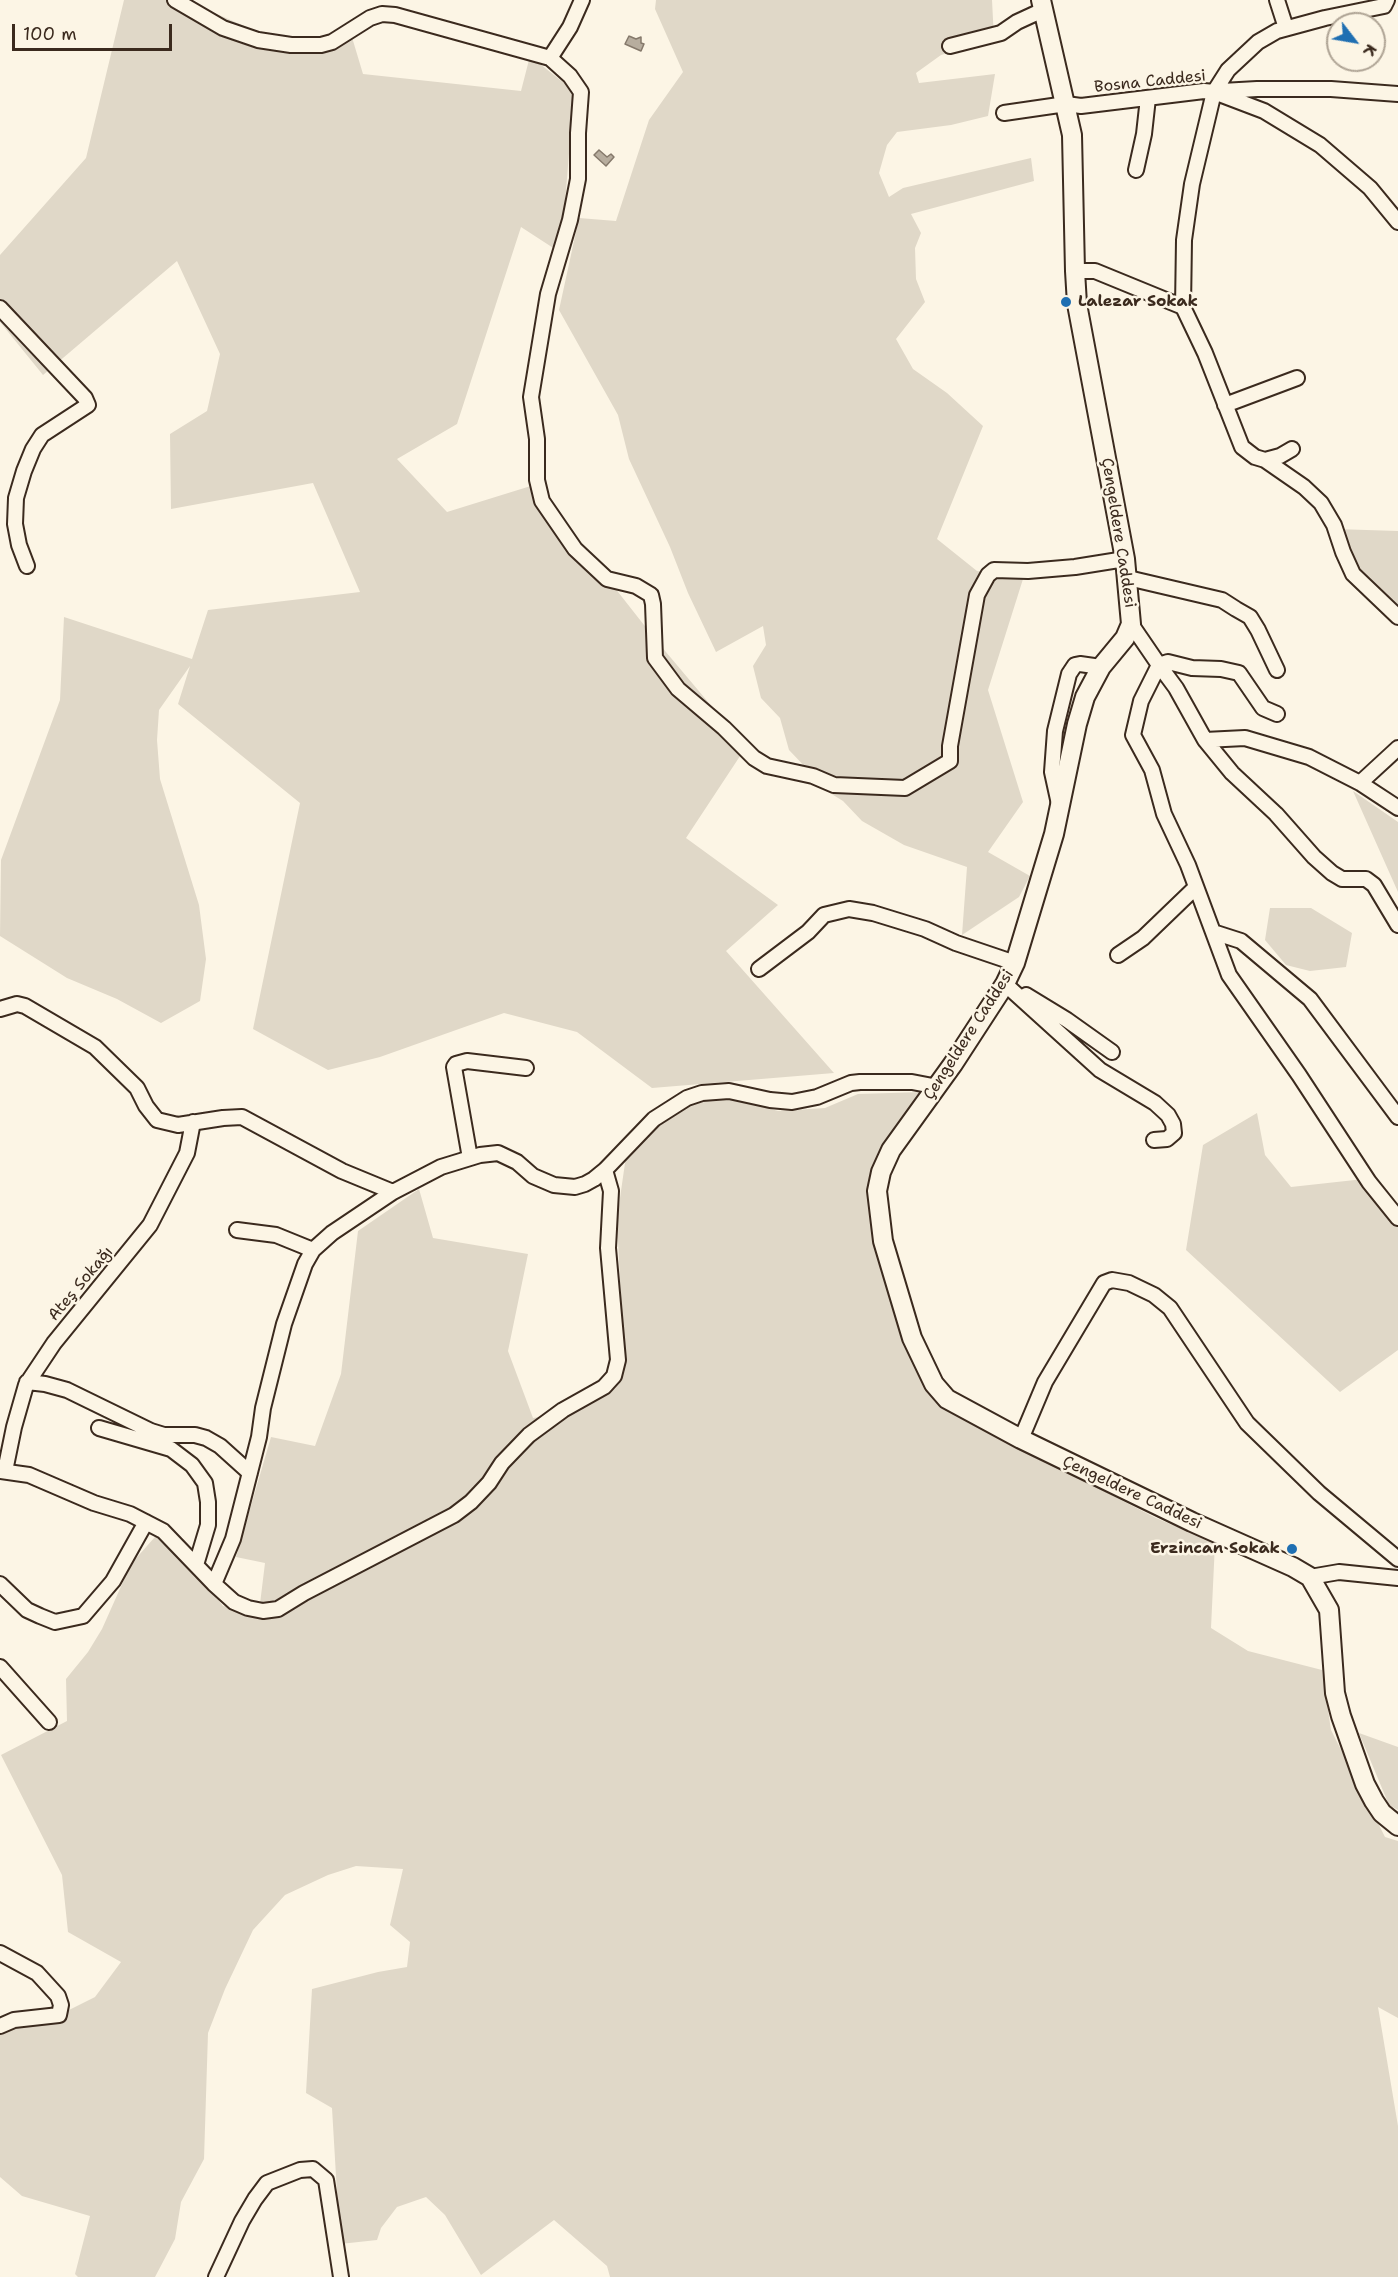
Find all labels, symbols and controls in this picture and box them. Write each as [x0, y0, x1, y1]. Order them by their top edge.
scale bar [15, 12, 176, 50]
north arrow [1326, 12, 1386, 72]
text: 100 m [23, 22, 77, 46]
text: K [1358, 40, 1382, 61]
street label: Bosna Caddesi [1093, 67, 1207, 97]
place label: Lalezar Sokak [1078, 292, 1198, 312]
marker: Lalezar Sokak [1059, 295, 1073, 309]
street label: Çengeldere Caddesi [1097, 457, 1139, 609]
street label: Çengeldere Caddesi [920, 966, 1018, 1104]
street label: Ateş Sokağı [44, 1243, 118, 1325]
street label: Çengeldere Caddesi [1059, 1452, 1205, 1534]
place label: Erzincan Sokak [1150, 1539, 1280, 1559]
marker: Erzincan Sokak [1285, 1542, 1299, 1556]

